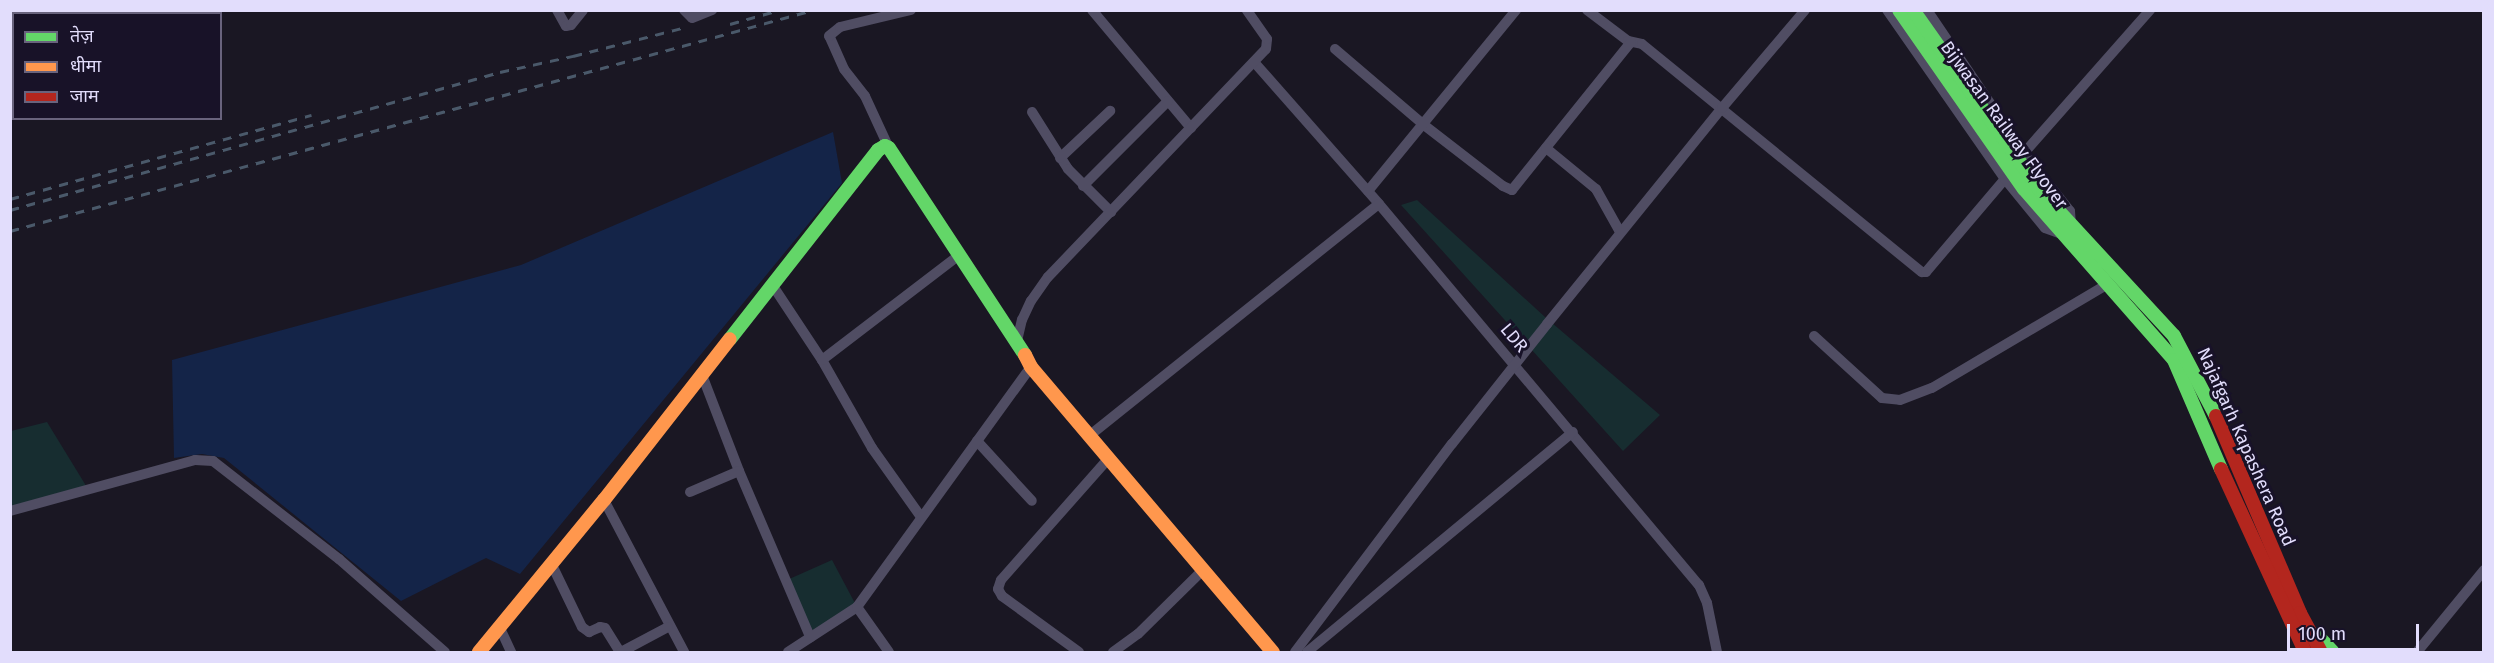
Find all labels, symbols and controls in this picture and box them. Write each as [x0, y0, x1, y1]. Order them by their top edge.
legend [12, 12, 222, 120]
text: तेज़ [70, 25, 94, 47]
street label: Bijwasan Railway Flyover [1936, 37, 2072, 213]
text: धीमा [70, 55, 101, 77]
text: जाम [70, 85, 99, 107]
street label: LDR [1496, 319, 1532, 357]
street label: Najafgarh Kapashera Road [2192, 344, 2300, 550]
scale bar [2290, 612, 2422, 650]
text: 100 m [2298, 623, 2346, 645]

